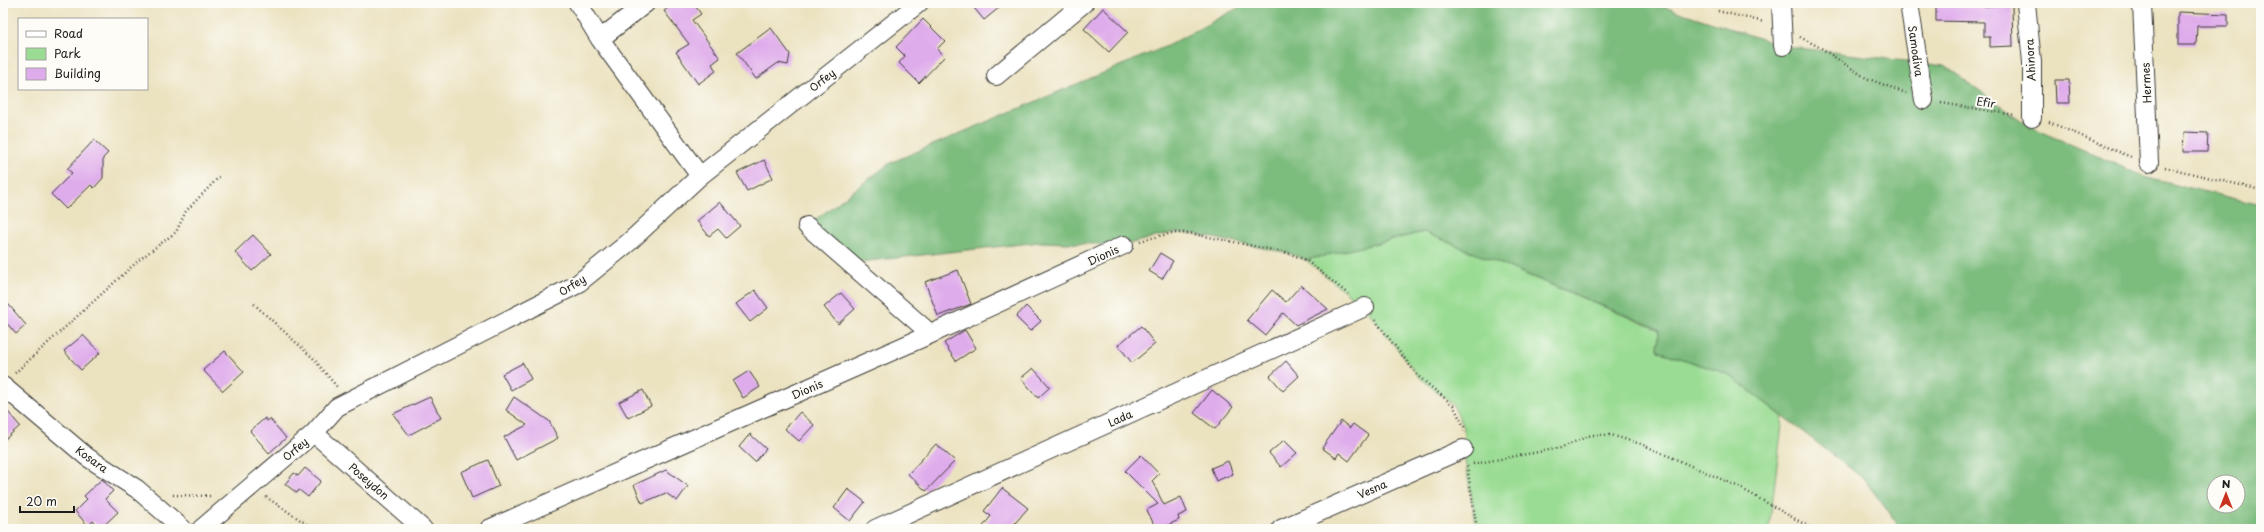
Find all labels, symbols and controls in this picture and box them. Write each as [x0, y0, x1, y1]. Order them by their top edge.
legend [18, 18, 148, 90]
text: Road [54, 24, 83, 42]
street label: Samodiva [1904, 24, 1928, 78]
street label: Ahinora [2020, 38, 2040, 82]
text: Park [54, 44, 81, 62]
street label: Hermes [2136, 62, 2156, 104]
text: Building [54, 64, 101, 82]
street label: Orfey [805, 64, 839, 96]
street label: Efir [1975, 92, 1997, 112]
street label: Dionis [1085, 240, 1121, 270]
street label: Orfey [555, 270, 589, 300]
street label: Dionis [789, 375, 825, 403]
street label: Lada [1105, 405, 1135, 431]
street label: Orfey [278, 433, 312, 465]
street label: Kosara [72, 441, 112, 477]
street label: Poseydon [345, 459, 393, 503]
north arrow [2206, 474, 2246, 514]
street label: Vesna [1355, 475, 1390, 503]
text: N [2222, 475, 2231, 492]
scale bar [20, 488, 74, 514]
text: 20 m [26, 492, 57, 510]

